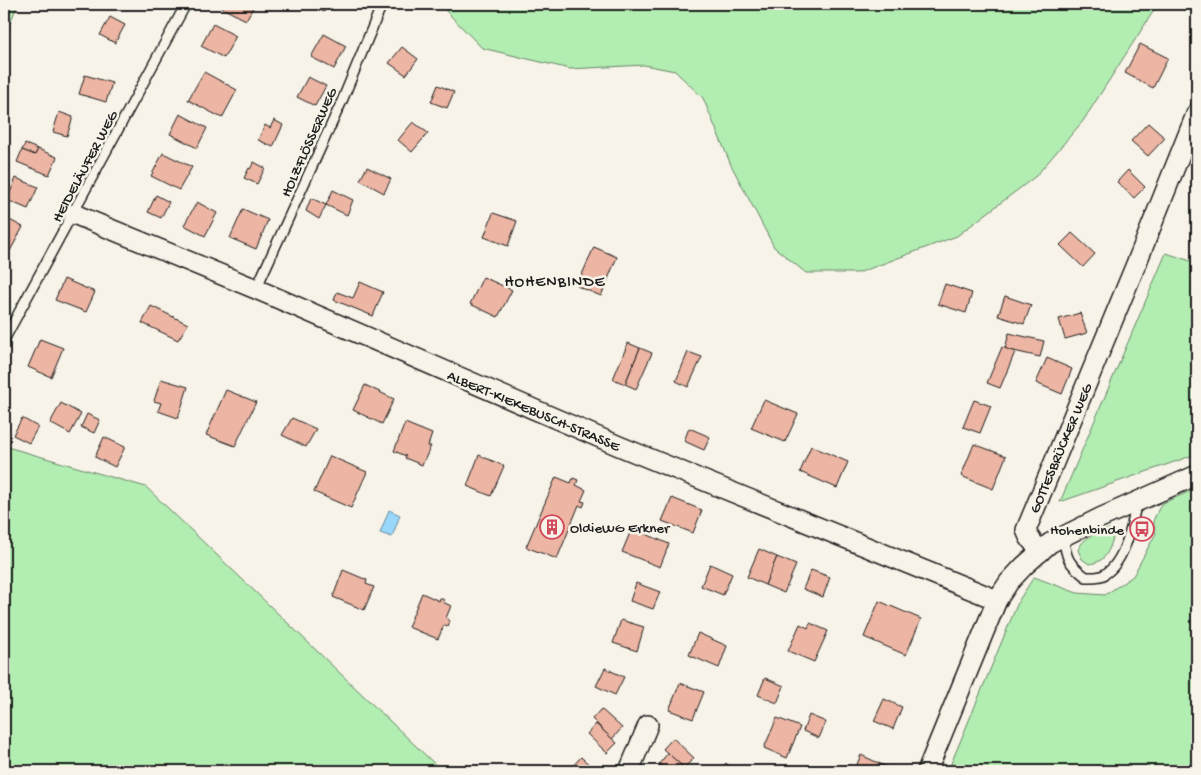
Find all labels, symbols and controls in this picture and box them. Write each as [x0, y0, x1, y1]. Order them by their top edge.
street label: HOLZFLÖSSERWEG [278, 85, 342, 200]
street label: HEIDELÄUFER WEG [49, 108, 123, 226]
district label: HOHENBINDE [504, 274, 606, 293]
street label: ALBERT-KIEKEBUSCH-STRASSE [444, 367, 623, 457]
street label: GOTTESBRÜCKER WEG [1026, 381, 1098, 516]
building icon: OldieWG Erkner [539, 514, 565, 540]
bus stop icon: Hohenbinde [1129, 516, 1155, 542]
place label: OldieWG Erkner [570, 520, 671, 538]
place label: Hohenbinde [1050, 522, 1124, 540]

